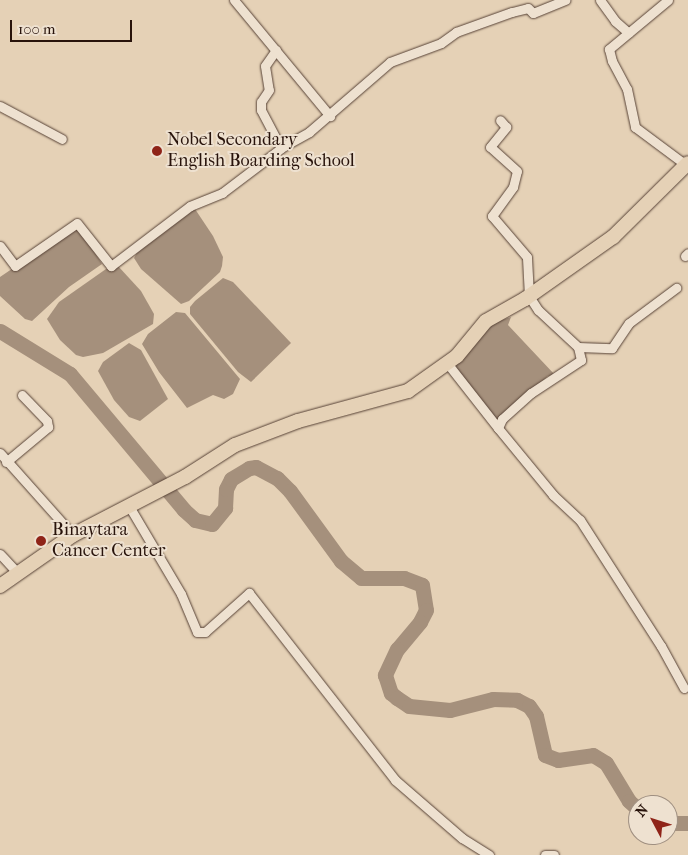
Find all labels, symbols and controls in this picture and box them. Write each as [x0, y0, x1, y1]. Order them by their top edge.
scale bar [12, 10, 135, 42]
text: 100 m [18, 20, 56, 38]
place label: Nobel Secondary English Boarding School [167, 130, 355, 172]
marker: Nobel Secondary English Boarding School [151, 145, 163, 157]
place label: Binaytara Cancer Center [52, 520, 165, 562]
marker: Binaytara Cancer Center [34, 534, 48, 548]
north arrow [628, 795, 678, 845]
text: N [632, 801, 652, 820]

